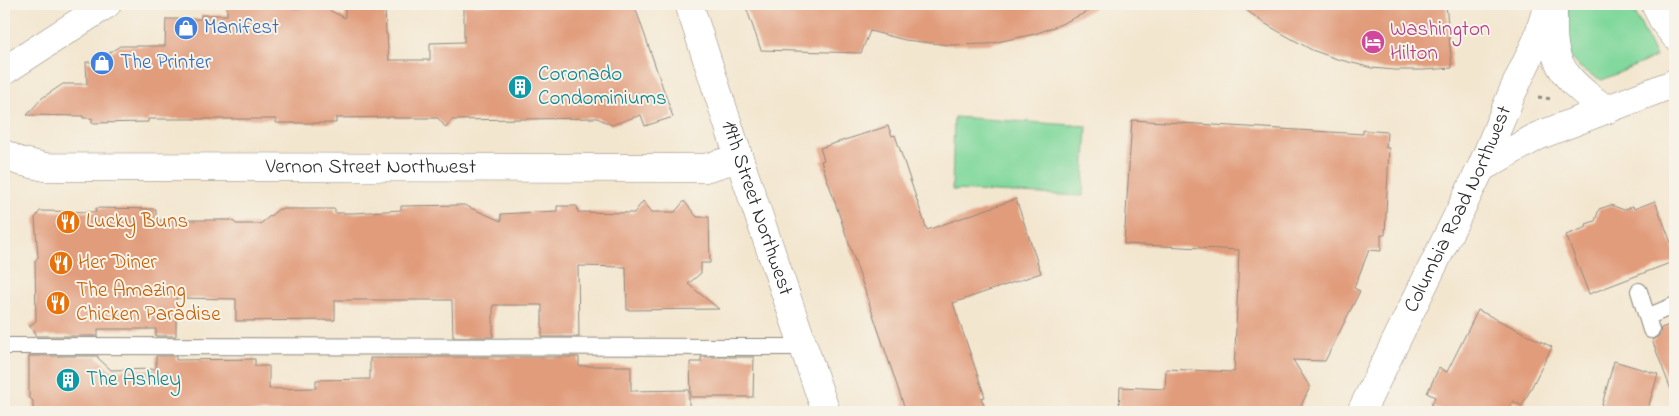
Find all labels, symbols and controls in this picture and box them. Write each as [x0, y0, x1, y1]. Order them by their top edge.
place label: Manifest [204, 13, 279, 43]
shop icon: Manifest [173, 15, 199, 41]
place label: Washington Hilton [1390, 15, 1490, 69]
hotel icon: Washington Hilton [1360, 29, 1386, 55]
place label: The Printer [120, 48, 212, 78]
shop icon: The Printer [89, 50, 115, 76]
place label: Coronado Condominiums [538, 60, 667, 114]
building icon: Coronado Condominiums [507, 74, 533, 100]
street label: Columbia Road Northwest [1397, 101, 1520, 318]
street label: 19th Street Northwest [713, 117, 800, 300]
street label: Vernon Street Northwest [264, 152, 476, 183]
place label: Lucky Buns [86, 207, 188, 239]
restaurant icon: Lucky Buns [55, 209, 81, 235]
place label: Her Diner [78, 248, 157, 278]
restaurant icon: Her Diner [48, 250, 74, 276]
place label: The Amazing Chicken Paradise [76, 276, 221, 330]
restaurant icon: The Amazing Chicken Paradise [45, 290, 71, 316]
place label: The Ashley [86, 365, 181, 397]
building icon: The Ashley [55, 367, 81, 393]

